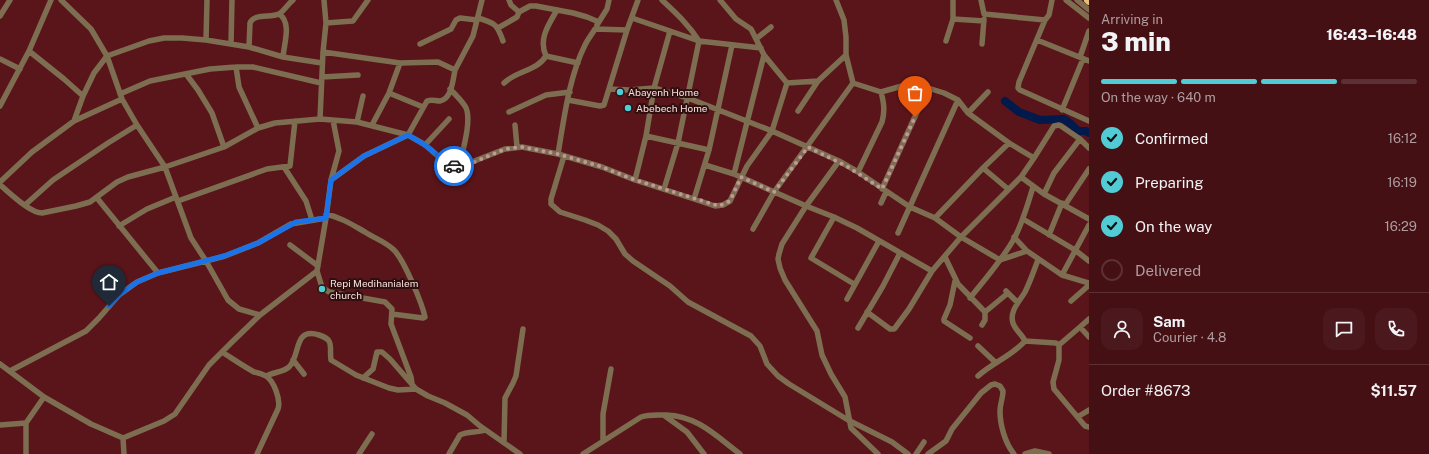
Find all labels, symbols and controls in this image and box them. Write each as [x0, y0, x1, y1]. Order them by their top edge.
text: Arriving in [1101, 12, 1163, 27]
text: 3 min [1101, 26, 1171, 57]
text: 16:43–16:48 [1326, 26, 1417, 43]
pin [898, 76, 932, 117]
icon: bag [904, 82, 926, 104]
place label: Abayenh Home [628, 86, 699, 98]
marker: Abayenh Home [615, 87, 625, 97]
text: On the way · 640 m [1101, 90, 1216, 105]
place label: Abebech Home [636, 102, 708, 114]
marker: Abebech Home [623, 103, 633, 113]
icon: check [1101, 127, 1123, 149]
text: Confirmed [1135, 130, 1208, 147]
text: 16:12 [1388, 131, 1417, 146]
courier [434, 146, 474, 186]
icon: car [443, 155, 465, 177]
icon: check [1101, 171, 1123, 193]
text: Preparing [1135, 174, 1204, 191]
text: 16:19 [1387, 175, 1417, 190]
icon: check [1101, 215, 1123, 237]
text: On the way [1135, 218, 1212, 235]
text: 16:29 [1385, 219, 1417, 234]
text: Delivered [1135, 262, 1201, 279]
pin [92, 265, 126, 306]
icon: home [98, 271, 120, 293]
place label: Repi Medihanialem church [330, 277, 418, 301]
marker: Repi Medihanialem church [317, 284, 327, 294]
button: person [1101, 308, 1143, 350]
button: chat [1323, 308, 1365, 350]
button: phone [1375, 308, 1417, 350]
text: Sam [1153, 313, 1185, 330]
text: Courier · 4.8 [1153, 330, 1226, 345]
text: Order #8673 [1101, 382, 1191, 399]
text: $11.57 [1370, 382, 1417, 399]

